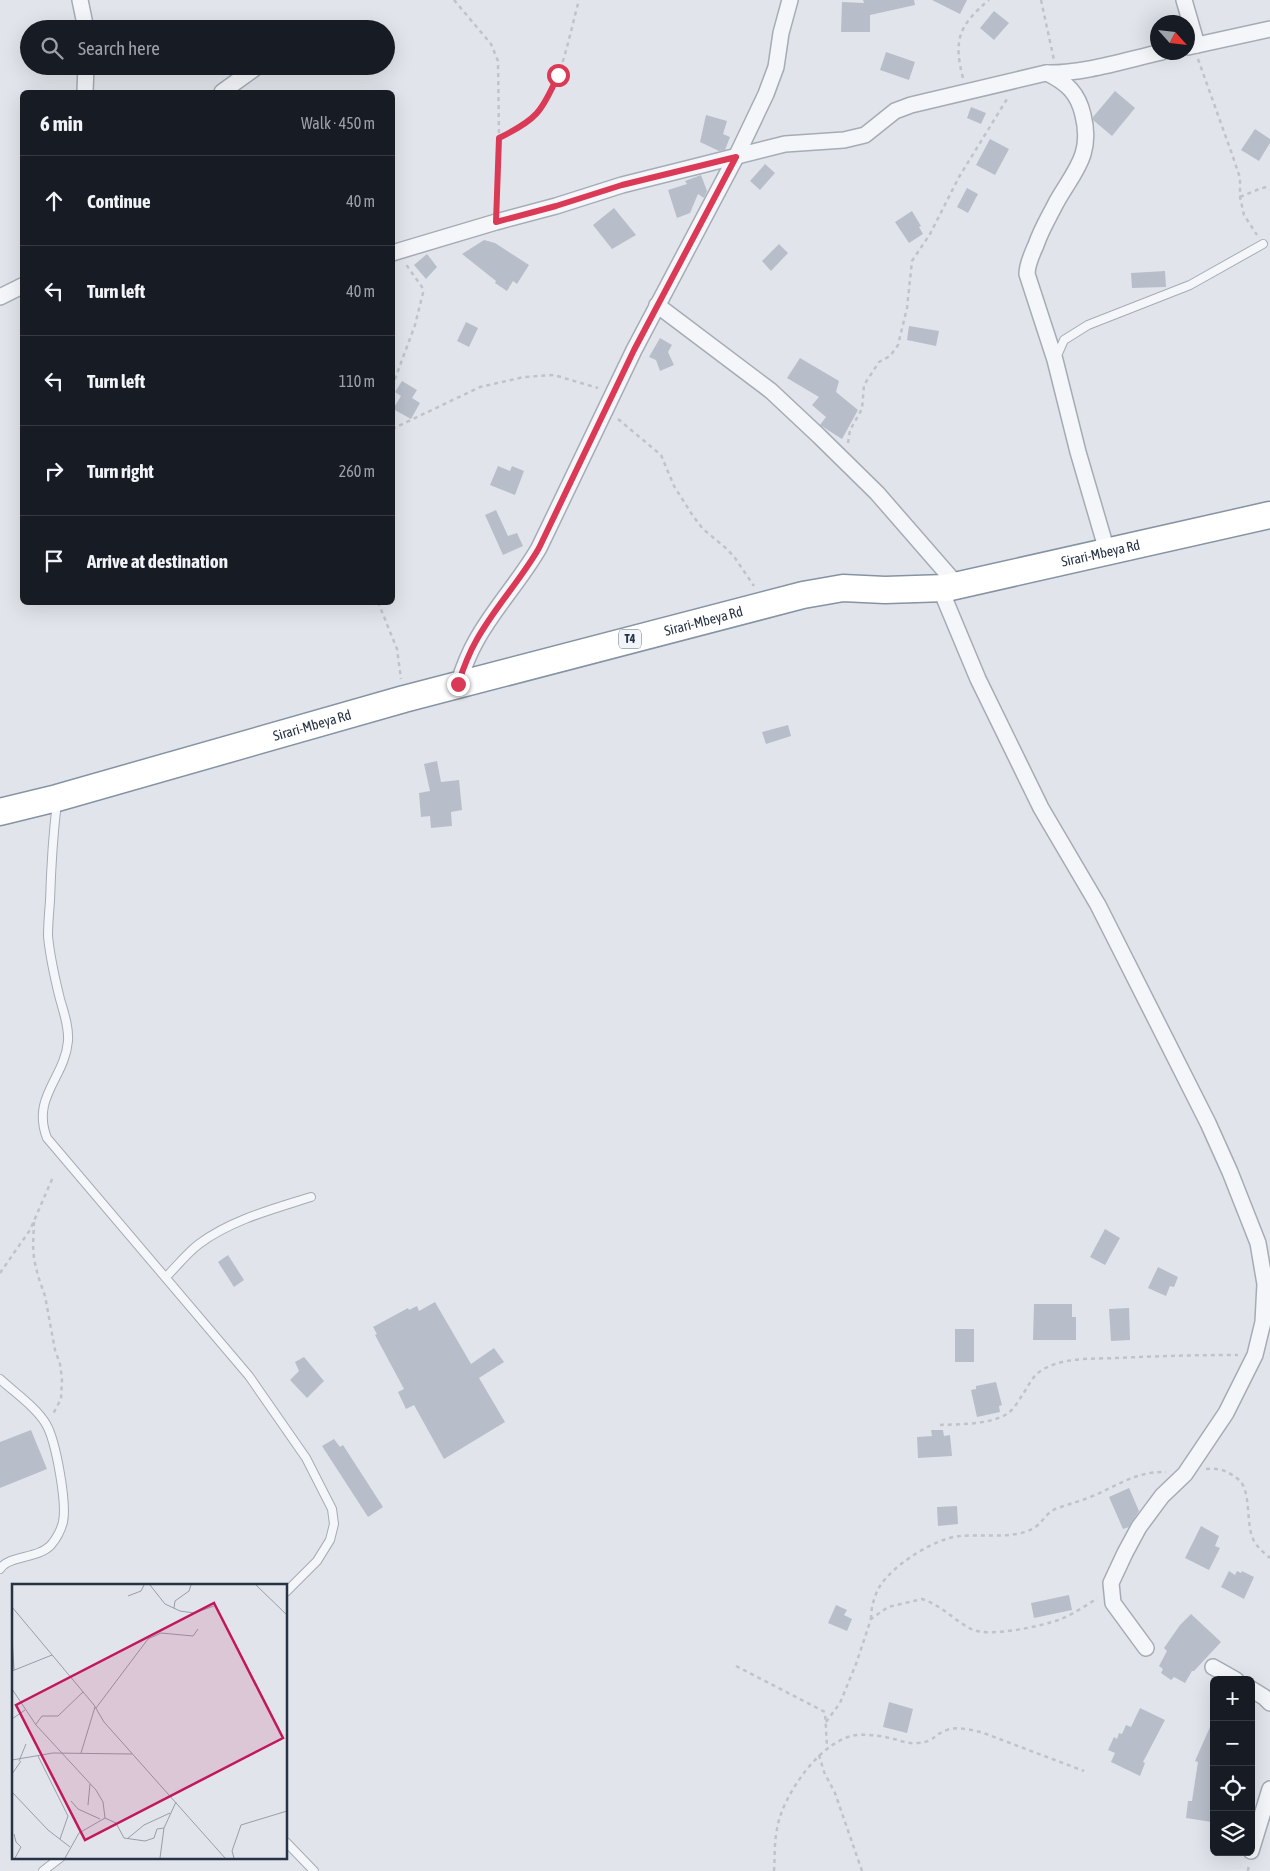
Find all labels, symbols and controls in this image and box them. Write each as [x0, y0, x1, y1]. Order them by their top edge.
north arrow [1150, 15, 1195, 60]
search box [20, 20, 395, 75]
icon: search [38, 34, 66, 62]
text: Search here [78, 37, 160, 59]
route start [547, 64, 570, 87]
text: 6 min [40, 111, 83, 135]
text: Walk · 450 m [301, 114, 375, 132]
icon: ahead [40, 187, 68, 215]
text: Continue [87, 190, 151, 212]
text: 40 m [346, 192, 375, 210]
icon: left [40, 277, 68, 305]
text: Turn left [87, 280, 145, 302]
text: 40 m [346, 282, 375, 300]
icon: left [40, 367, 68, 395]
text: Turn left [87, 370, 145, 392]
text: 110 m [339, 372, 375, 390]
icon: right [40, 457, 68, 485]
text: Turn right [87, 460, 154, 482]
text: 260 m [339, 462, 375, 480]
street label: Sirari-Mbeya Rd [1060, 537, 1142, 570]
icon: arrive [40, 547, 68, 575]
text: Arrive at destination [87, 550, 228, 572]
street label: Sirari-Mbeya Rd [663, 603, 744, 639]
road number: T4 [619, 630, 641, 648]
route end [447, 673, 470, 696]
street label: Sirari-Mbeya Rd [271, 706, 353, 744]
inset map [12, 1584, 288, 1858]
map controls [1210, 1676, 1255, 1856]
button: + [1210, 1676, 1255, 1721]
button: − [1210, 1721, 1255, 1766]
button: locate [1210, 1766, 1255, 1811]
button: layers [1210, 1811, 1255, 1856]

